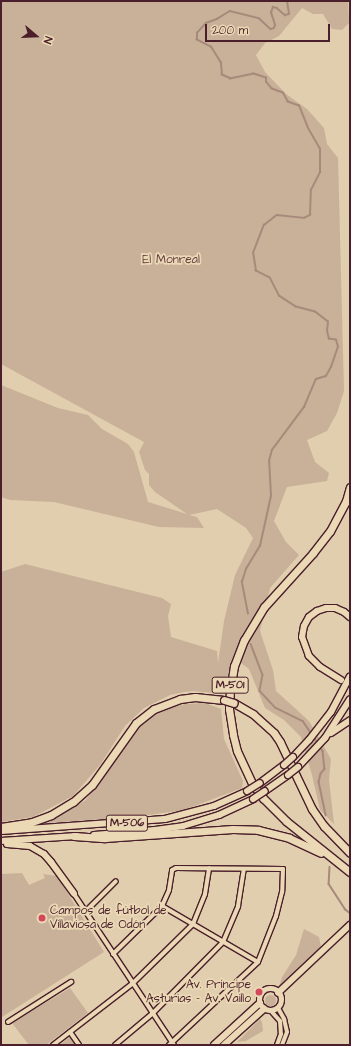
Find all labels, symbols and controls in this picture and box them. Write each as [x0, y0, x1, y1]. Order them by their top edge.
north arrow [16, 16, 56, 56]
scale bar [207, 16, 332, 42]
text: 200 m [212, 22, 248, 39]
text: N [40, 34, 56, 46]
park label: El Monreal [142, 253, 200, 267]
road number: M-501 [211, 676, 249, 694]
road number: M-506 [105, 814, 149, 832]
place label: Campos de fútbol de Villaviosa de Odón [50, 904, 167, 932]
marker: Campos de fútbol de Villaviosa de Odón [37, 913, 47, 923]
place label: Av. Príncipe Asturias - Av. Vaillo [146, 978, 251, 1006]
marker: Av. Príncipe Asturias - Av. Vaillo [254, 987, 264, 997]

